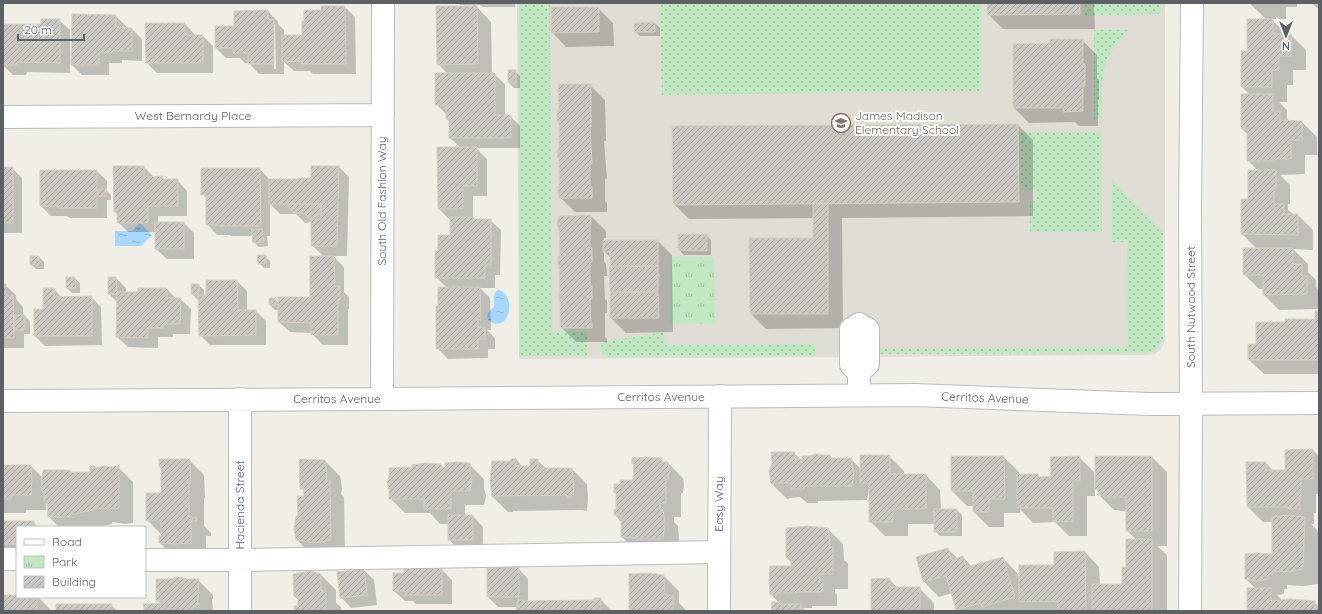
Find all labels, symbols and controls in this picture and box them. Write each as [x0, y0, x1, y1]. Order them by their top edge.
scale bar [18, 16, 84, 42]
north arrow [1266, 16, 1306, 56]
text: 20 m [24, 22, 52, 37]
text: N [1282, 39, 1290, 53]
street label: West Bernardy Place [135, 108, 251, 123]
place label: James Madison Elementary School [855, 108, 959, 137]
school or university icon: James Madison Elementary School [830, 112, 852, 134]
street label: South Old Fashion Way [374, 136, 389, 266]
street label: South Nutwood Street [1183, 246, 1198, 368]
street label: Cerritos Avenue [941, 388, 1029, 407]
street label: Cerritos Avenue [617, 389, 705, 404]
street label: Cerritos Avenue [293, 391, 381, 406]
street label: Hacienda Street [232, 460, 247, 550]
street label: Easy Way [711, 476, 726, 532]
legend [16, 526, 146, 598]
text: Road [52, 534, 82, 549]
text: Park [52, 554, 77, 569]
text: Building [52, 574, 96, 589]

